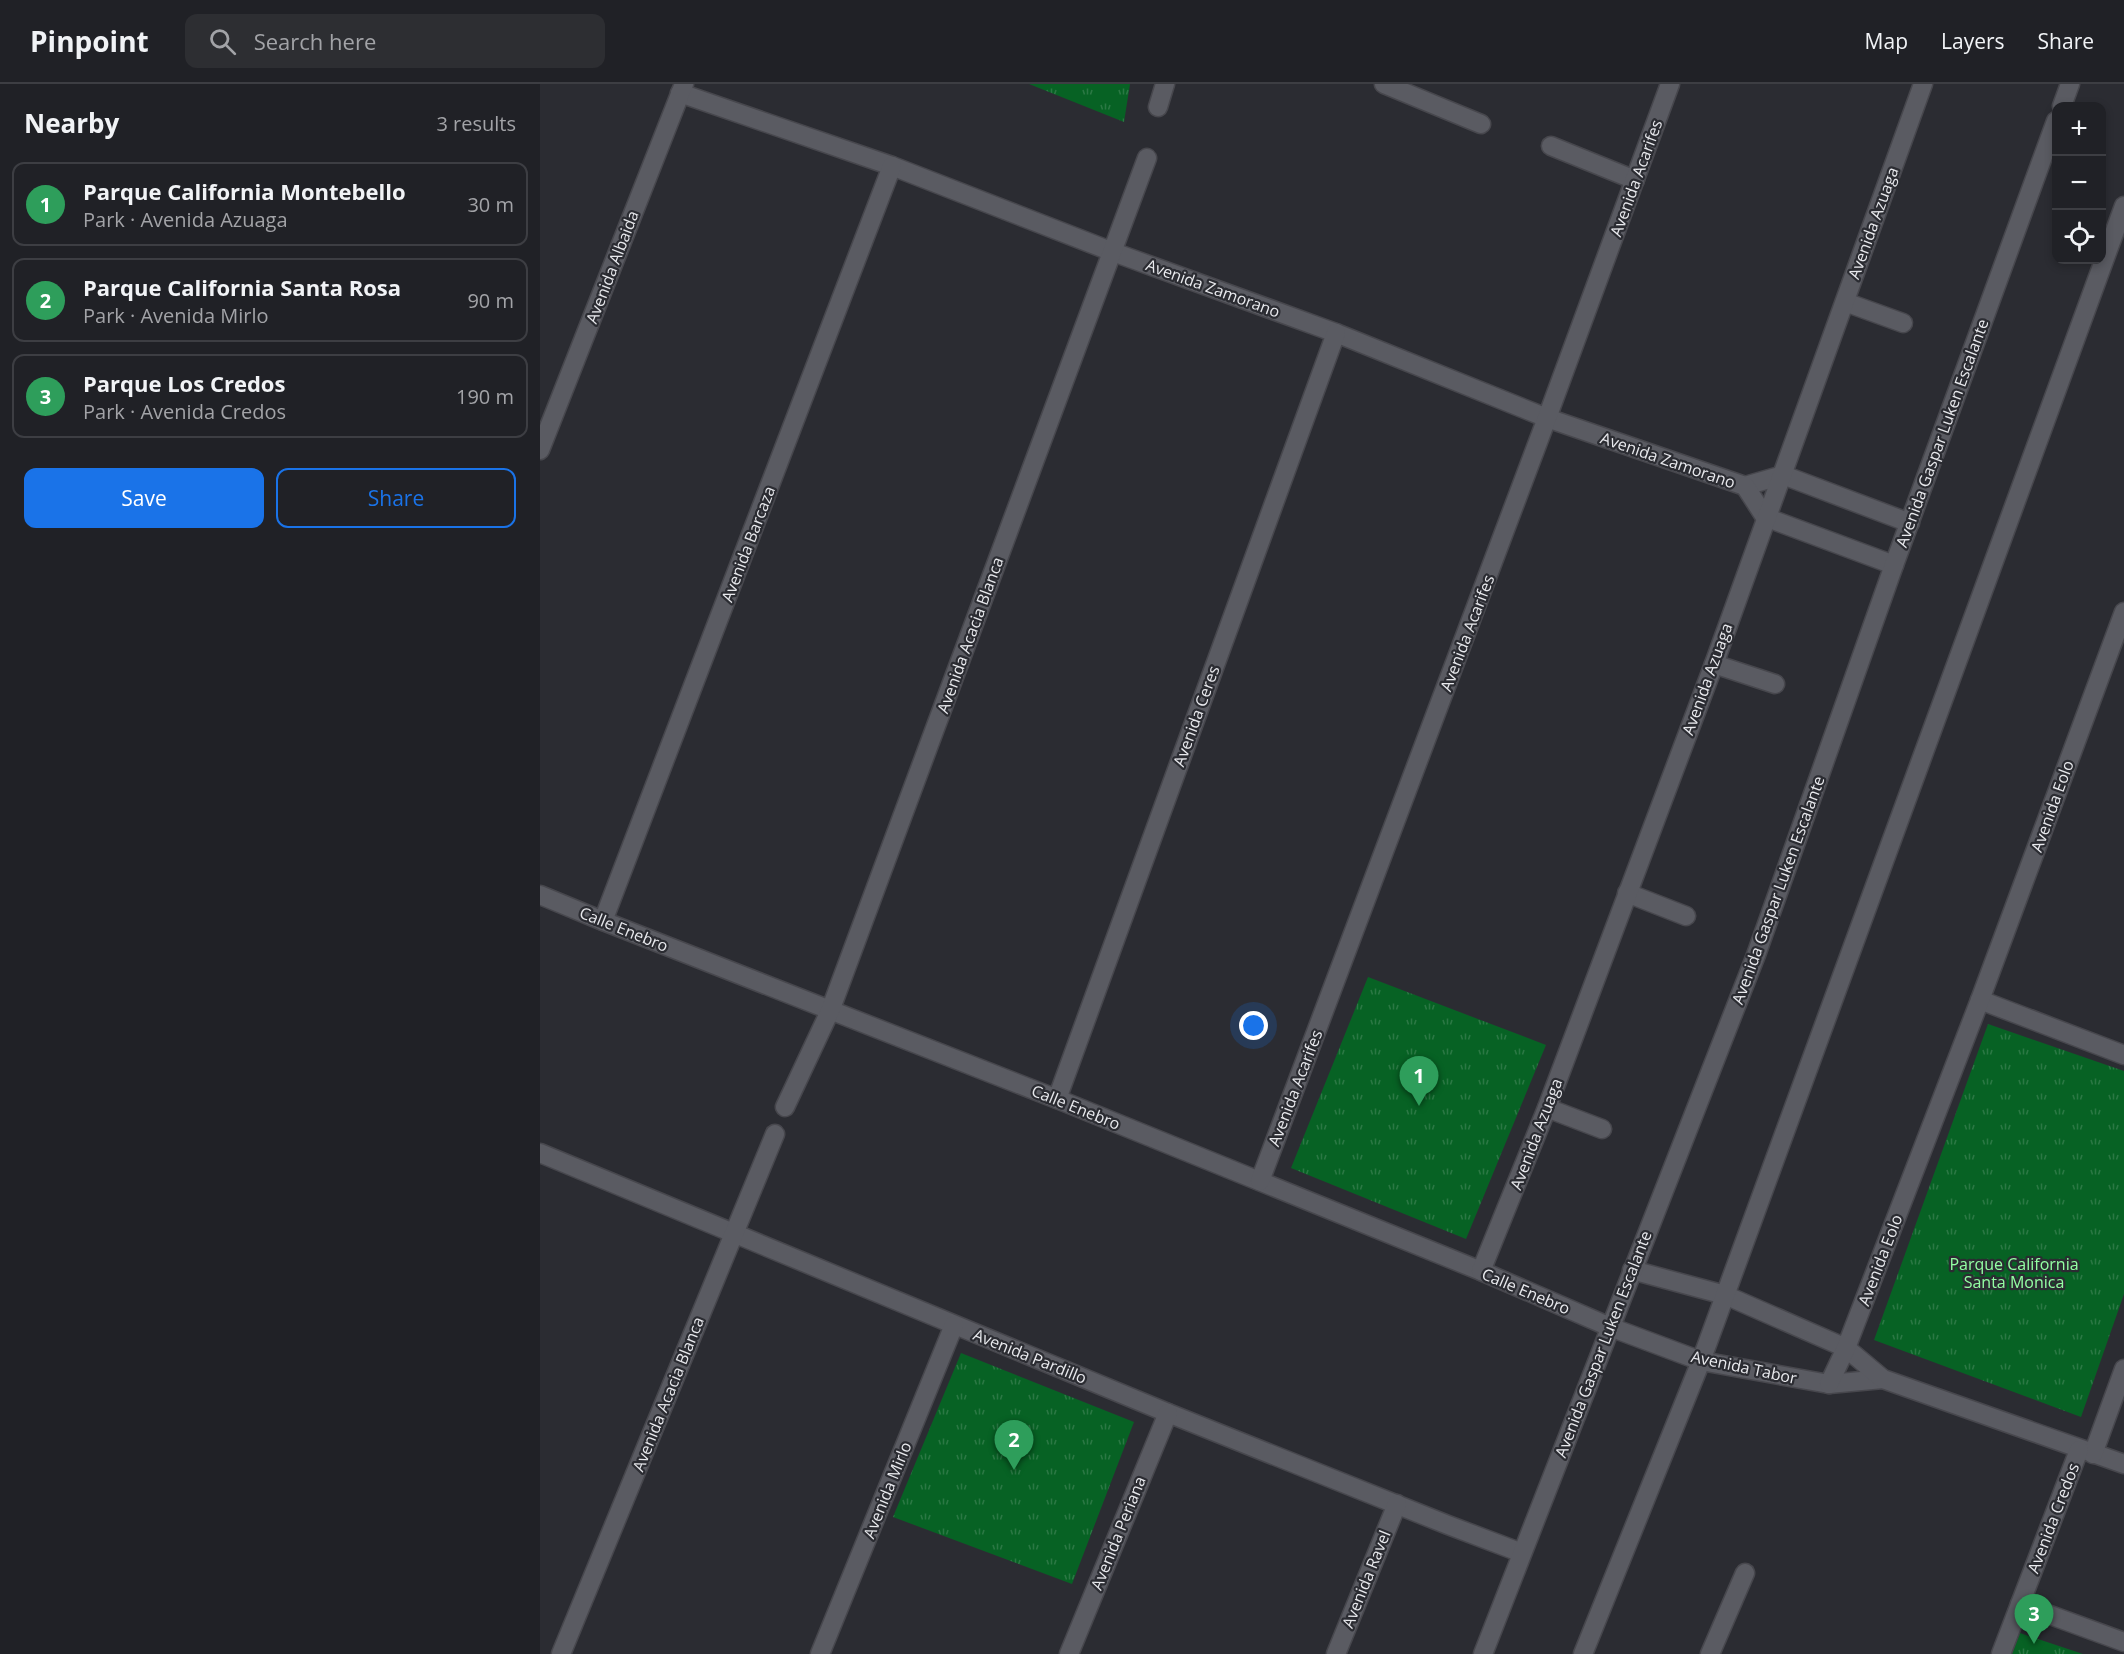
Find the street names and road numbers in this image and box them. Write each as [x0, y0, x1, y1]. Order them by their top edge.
street label: Avenida Acarifes [1605, 116, 1667, 240]
street label: Avenida Azuaga [1843, 164, 1903, 282]
street label: Avenida Albaida [580, 207, 644, 327]
street label: Avenida Zamorano [1143, 254, 1283, 322]
street label: Avenida Gaspar Luken Escalante [1890, 316, 1994, 550]
street label: Avenida Zamorano [1598, 427, 1738, 493]
street label: Avenida Barcaza [716, 483, 780, 605]
street label: Avenida Acacia Blanca [931, 554, 1009, 716]
street label: Avenida Acarifes [1435, 572, 1499, 694]
street label: Avenida Azuaga [1677, 620, 1737, 738]
street label: Avenida Ceres [1168, 662, 1224, 770]
street label: Avenida Eolo [2025, 757, 2079, 855]
street label: Avenida Gaspar Luken Escalante [1726, 773, 1830, 1007]
street label: Calle Enebro [576, 901, 672, 957]
street label: Avenida Acarifes [1263, 1027, 1327, 1149]
street label: Avenida Azuaga [1505, 1075, 1567, 1193]
street label: Calle Enebro [1028, 1079, 1124, 1135]
street label: Avenida Eolo [1853, 1211, 1907, 1309]
street label: Avenida Gaspar Luken Escalante [1549, 1227, 1657, 1461]
street label: Calle Enebro [1479, 1263, 1573, 1319]
street label: Avenida Acacia Blanca [627, 1313, 709, 1475]
street label: Avenida Pardillo [970, 1323, 1090, 1389]
street label: Avenida Tabor [1689, 1345, 1799, 1389]
street label: Avenida Mirlo [858, 1438, 916, 1542]
street label: Avenida Credos [2022, 1460, 2084, 1576]
street label: Avenida Periana [1085, 1473, 1151, 1593]
street label: Avenida Ravel [1336, 1527, 1396, 1631]

